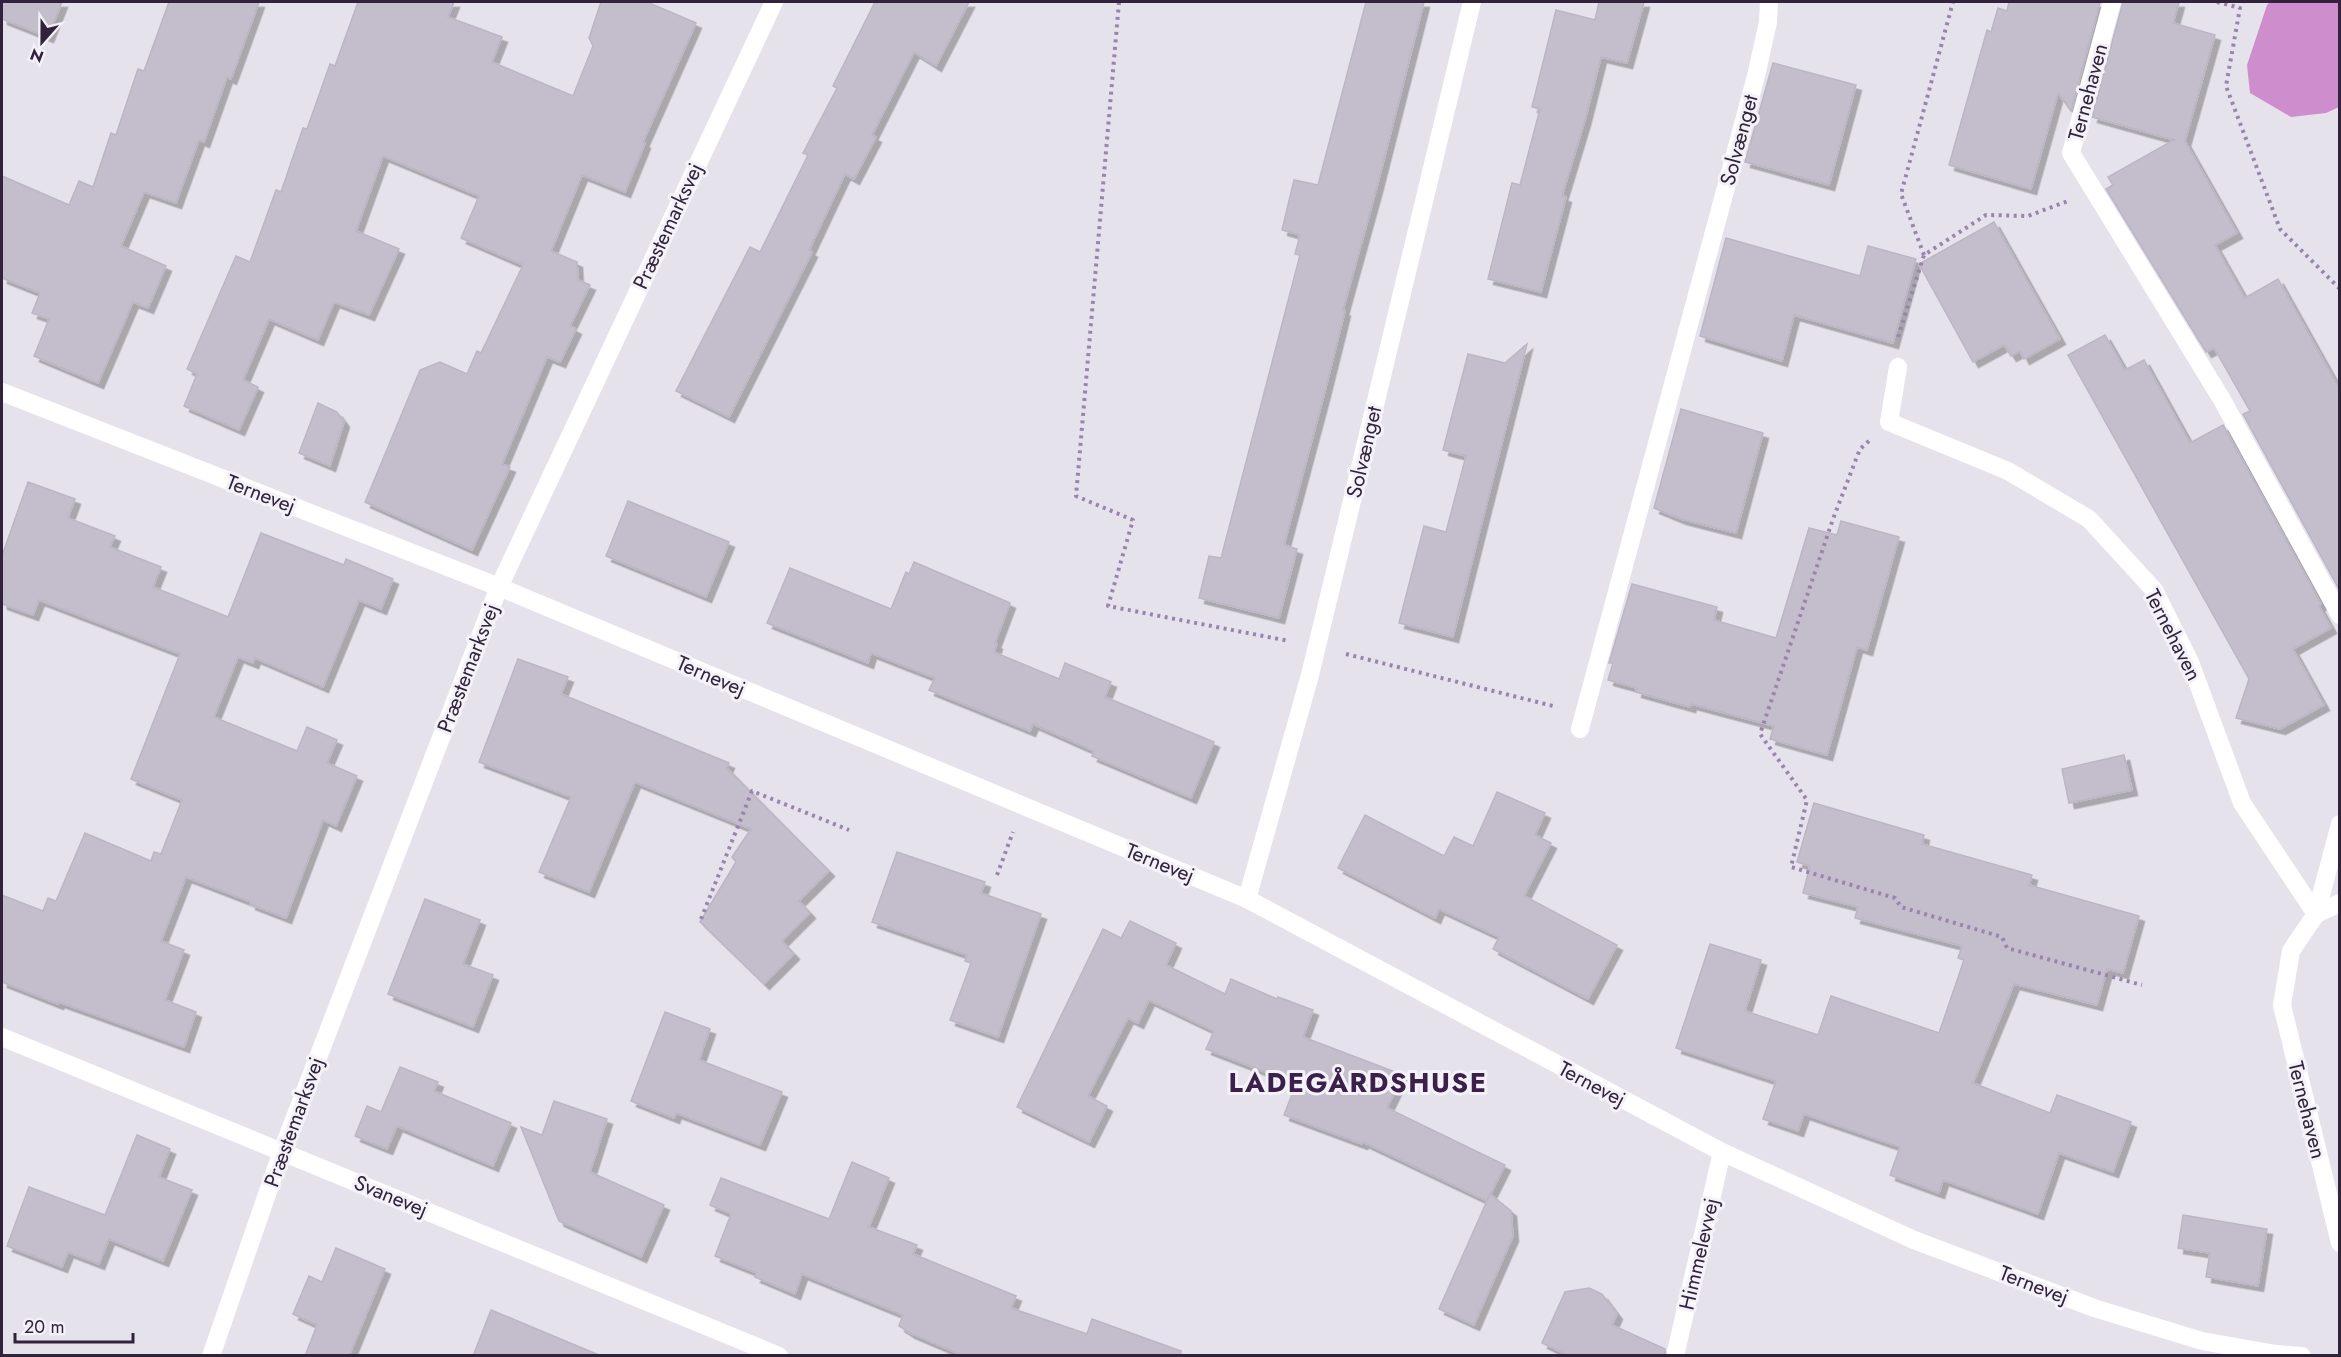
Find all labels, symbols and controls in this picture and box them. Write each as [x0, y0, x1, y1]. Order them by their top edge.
north arrow [12, 12, 72, 72]
street label: Ternehaven [2061, 40, 2115, 144]
text: N [27, 43, 47, 69]
street label: Solvænget [1712, 91, 1766, 189]
street label: Præstemarksvej [626, 158, 710, 294]
street label: Solvænget [1339, 403, 1389, 501]
street label: Ternevej [222, 467, 300, 521]
street label: Ternehaven [2137, 584, 2209, 686]
street label: Præstemarksvej [430, 599, 506, 737]
street label: Ternevej [672, 648, 750, 704]
street label: Ternevej [1121, 836, 1199, 890]
street label: Præstemarksvej [257, 1053, 331, 1191]
street label: Ternevej [1553, 1054, 1631, 1114]
street label: Ternehaven [2280, 1058, 2334, 1162]
district label: LADEGÅRDSHUSE [1229, 1063, 1487, 1102]
street label: Svanevej [350, 1168, 432, 1224]
street label: Himmelevvej [1672, 1195, 1726, 1313]
street label: Ternevej [1995, 1258, 2073, 1312]
scale bar [15, 1306, 134, 1344]
text: 20 m [24, 1314, 64, 1340]

